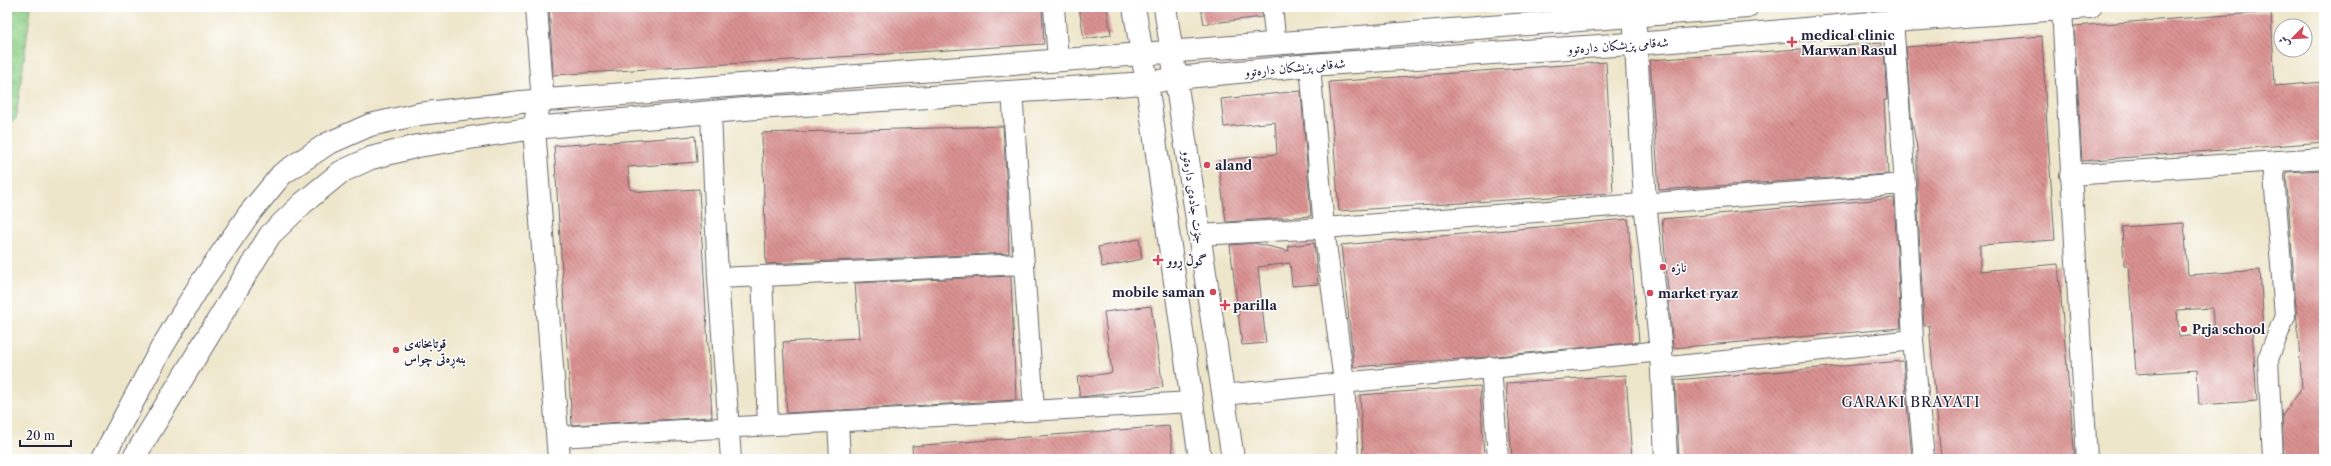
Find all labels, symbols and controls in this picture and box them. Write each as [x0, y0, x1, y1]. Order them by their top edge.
north arrow [2273, 18, 2313, 58]
place label: medical clinic Marwan Rasul [1801, 27, 1898, 58]
street label: شەقامی پزیشکان دارەتوو [1565, 33, 1669, 59]
text: ش [2275, 34, 2292, 50]
marker: medical clinic Marwan Rasul [1786, 36, 1798, 48]
street label: شەقامی پزیشکان دارەتوو [1242, 55, 1346, 82]
street label: جۆت جادەی دارەتوو [1178, 147, 1208, 245]
place label: aland [1215, 157, 1253, 173]
marker: aland [1202, 160, 1212, 170]
place label: گوڵ ڕوو [1165, 252, 1207, 271]
marker: گوڵ ڕوو [1152, 254, 1164, 266]
place label: نازە [1671, 259, 1687, 276]
marker: نازە [1658, 262, 1668, 272]
place label: mobile saman [1112, 284, 1205, 300]
place label: market ryaz [1658, 285, 1738, 301]
marker: mobile saman [1208, 287, 1218, 297]
marker: market ryaz [1645, 288, 1655, 298]
place label: parilla [1233, 297, 1277, 313]
marker: parilla [1220, 300, 1230, 310]
place label: Prja school [2192, 321, 2266, 337]
marker: Prja school [2179, 324, 2189, 334]
place label: قوتابخانەی بنەڕەتی چواس [404, 335, 466, 369]
marker: قوتابخانەی بنەڕەتی چواس [391, 345, 401, 355]
district label: GARAKI BRAYATI [1841, 393, 1981, 411]
scale bar [20, 422, 71, 448]
text: 20 m [26, 428, 55, 443]

